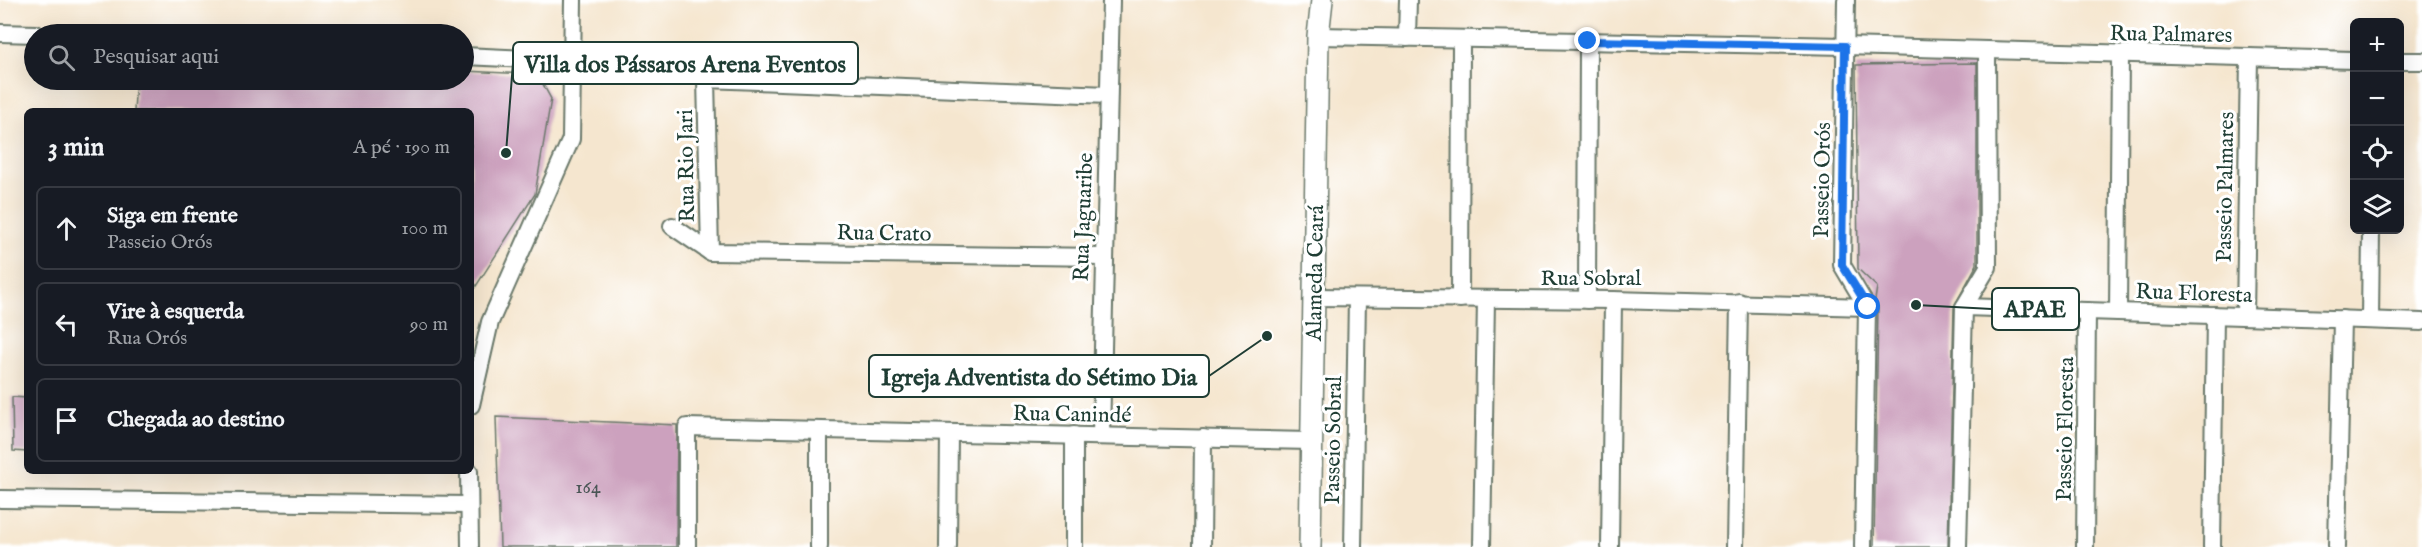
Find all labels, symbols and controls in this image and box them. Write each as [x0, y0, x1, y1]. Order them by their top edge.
map controls [2350, 18, 2404, 234]
button: + [2350, 18, 2404, 72]
street label: Rua Palmares [2109, 20, 2233, 50]
search box [24, 24, 474, 90]
route end [1574, 27, 1600, 53]
icon: search [45, 41, 78, 74]
callout: Villa dos Pássaros Arena Eventos [513, 42, 858, 84]
text: Pesquisar aqui [93, 43, 219, 71]
text: Villa dos Pássaros Arena Eventos [523, 50, 846, 81]
button: − [2350, 72, 2404, 126]
street label: Rua Rio Jari [672, 109, 702, 223]
street label: Passeio Palmares [2211, 111, 2241, 263]
street label: Passeio Orós [1808, 122, 1838, 238]
button: locate [2350, 126, 2404, 180]
text: 3 min [48, 131, 104, 164]
text: A pé · 190 m [353, 135, 450, 160]
street label: Rua Jaguaribe [1068, 152, 1100, 282]
button: layers [2350, 180, 2404, 234]
text: Siga em frente [107, 202, 238, 230]
street label: Alameda Ceará [1301, 204, 1331, 342]
icon: ahead [50, 212, 83, 245]
text: 100 m [401, 216, 448, 241]
street label: Rua Crato [836, 219, 932, 249]
text: Passeio Orós [107, 230, 212, 255]
street label: Rua Sobral [1541, 265, 1641, 293]
street label: Rua Floresta [2135, 278, 2253, 310]
callout: APAE [1992, 288, 2079, 330]
route start [1854, 293, 1880, 319]
text: APAE [2003, 295, 2067, 326]
text: Vire à esquerda [107, 298, 244, 326]
icon: left [50, 308, 83, 341]
text: 90 m [410, 312, 448, 337]
text: Rua Orós [107, 326, 187, 351]
callout: Igreja Adventista do Sétimo Dia [869, 355, 1209, 397]
street label: Passeio Floresta [2051, 356, 2081, 502]
text: Igreja Adventista do Sétimo Dia [881, 363, 1198, 394]
street label: Passeio Sobral [1319, 376, 1349, 505]
street label: Rua Canindé [1012, 400, 1132, 430]
icon: arrive [50, 404, 83, 437]
text: Chegada ao destino [107, 406, 285, 434]
house number: 164 [575, 475, 601, 500]

